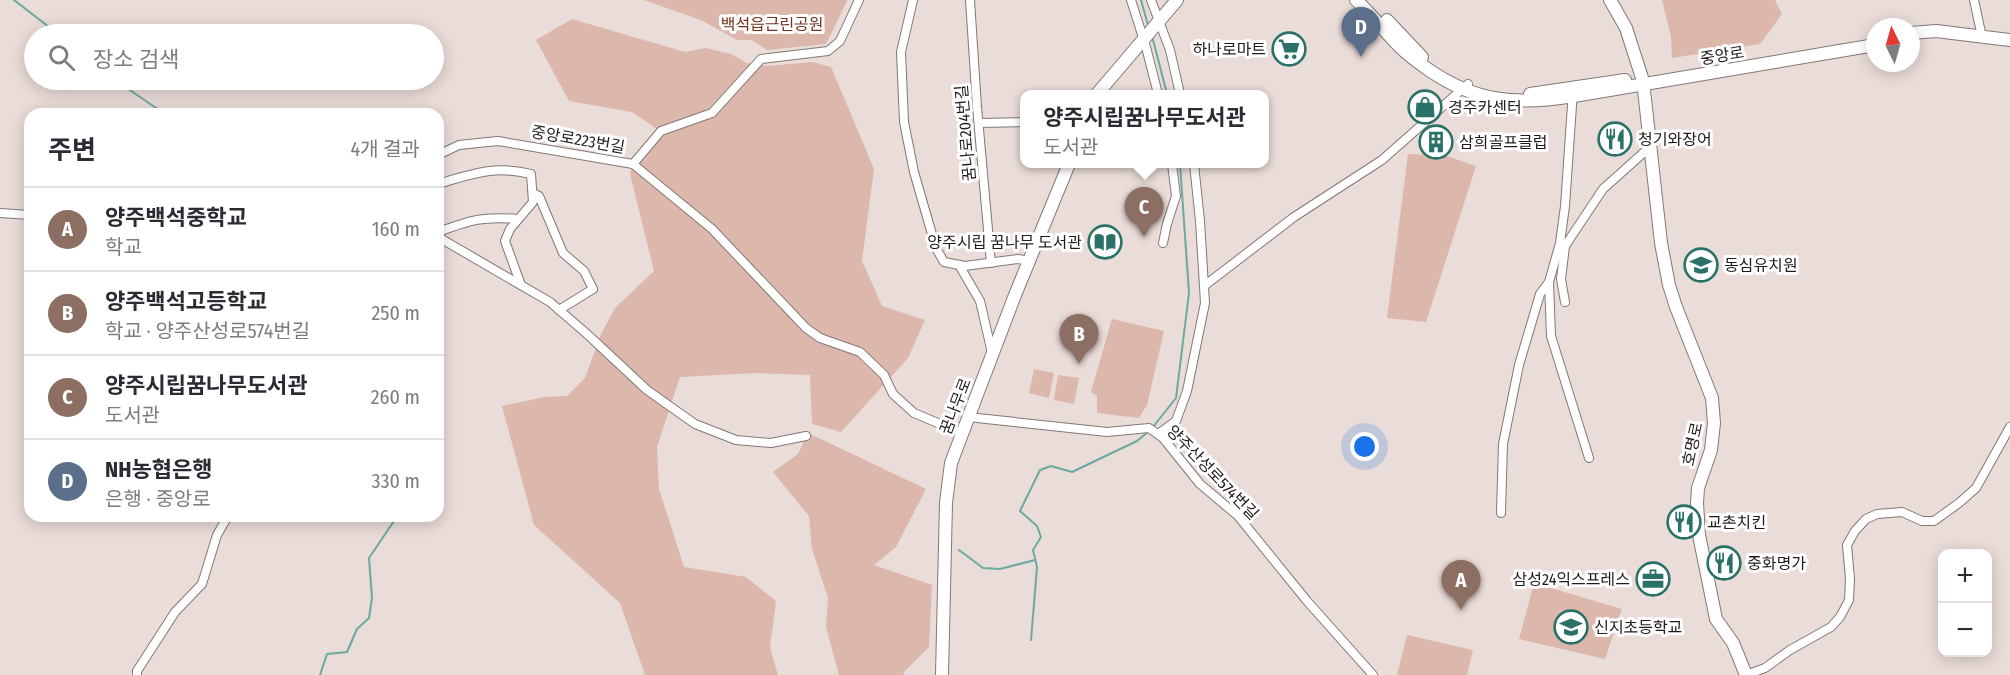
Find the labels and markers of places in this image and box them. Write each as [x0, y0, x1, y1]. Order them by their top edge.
pin: D [1342, 8, 1380, 57]
supermarket icon: 하나로마트 [1271, 31, 1307, 67]
place label: 하나로마트 [1192, 40, 1266, 59]
shop icon: 경주카센터 [1407, 89, 1443, 125]
place label: 경주카센터 [1448, 98, 1522, 117]
restaurant icon: 청기와장어 [1597, 121, 1633, 157]
building icon: 삼희골프클럽 [1418, 124, 1454, 160]
place label: 청기와장어 [1638, 130, 1712, 149]
place label: 삼희골프클럽 [1459, 133, 1547, 152]
pin: C [1124, 188, 1164, 237]
library icon: 양주시립 꿈나무 도서관 [1087, 224, 1123, 260]
place label: 양주시립 꿈나무 도서관 [927, 233, 1082, 252]
school or university icon: 동심유치원 [1683, 247, 1719, 283]
place label: 동심유치원 [1724, 256, 1798, 275]
pin: B [1060, 314, 1098, 364]
restaurant icon: 교촌치킨 [1666, 504, 1702, 540]
place label: 교촌치킨 [1707, 513, 1766, 532]
restaurant icon: 중화명가 [1706, 545, 1742, 581]
place label: 중화명가 [1747, 554, 1806, 573]
pin: A [1442, 560, 1480, 610]
office icon: 삼성24익스프레스 [1635, 561, 1671, 597]
place label: 삼성24익스프레스 [1512, 570, 1630, 589]
school or university icon: 신지초등학교 [1553, 609, 1589, 645]
place label: 신지초등학교 [1594, 618, 1682, 637]

